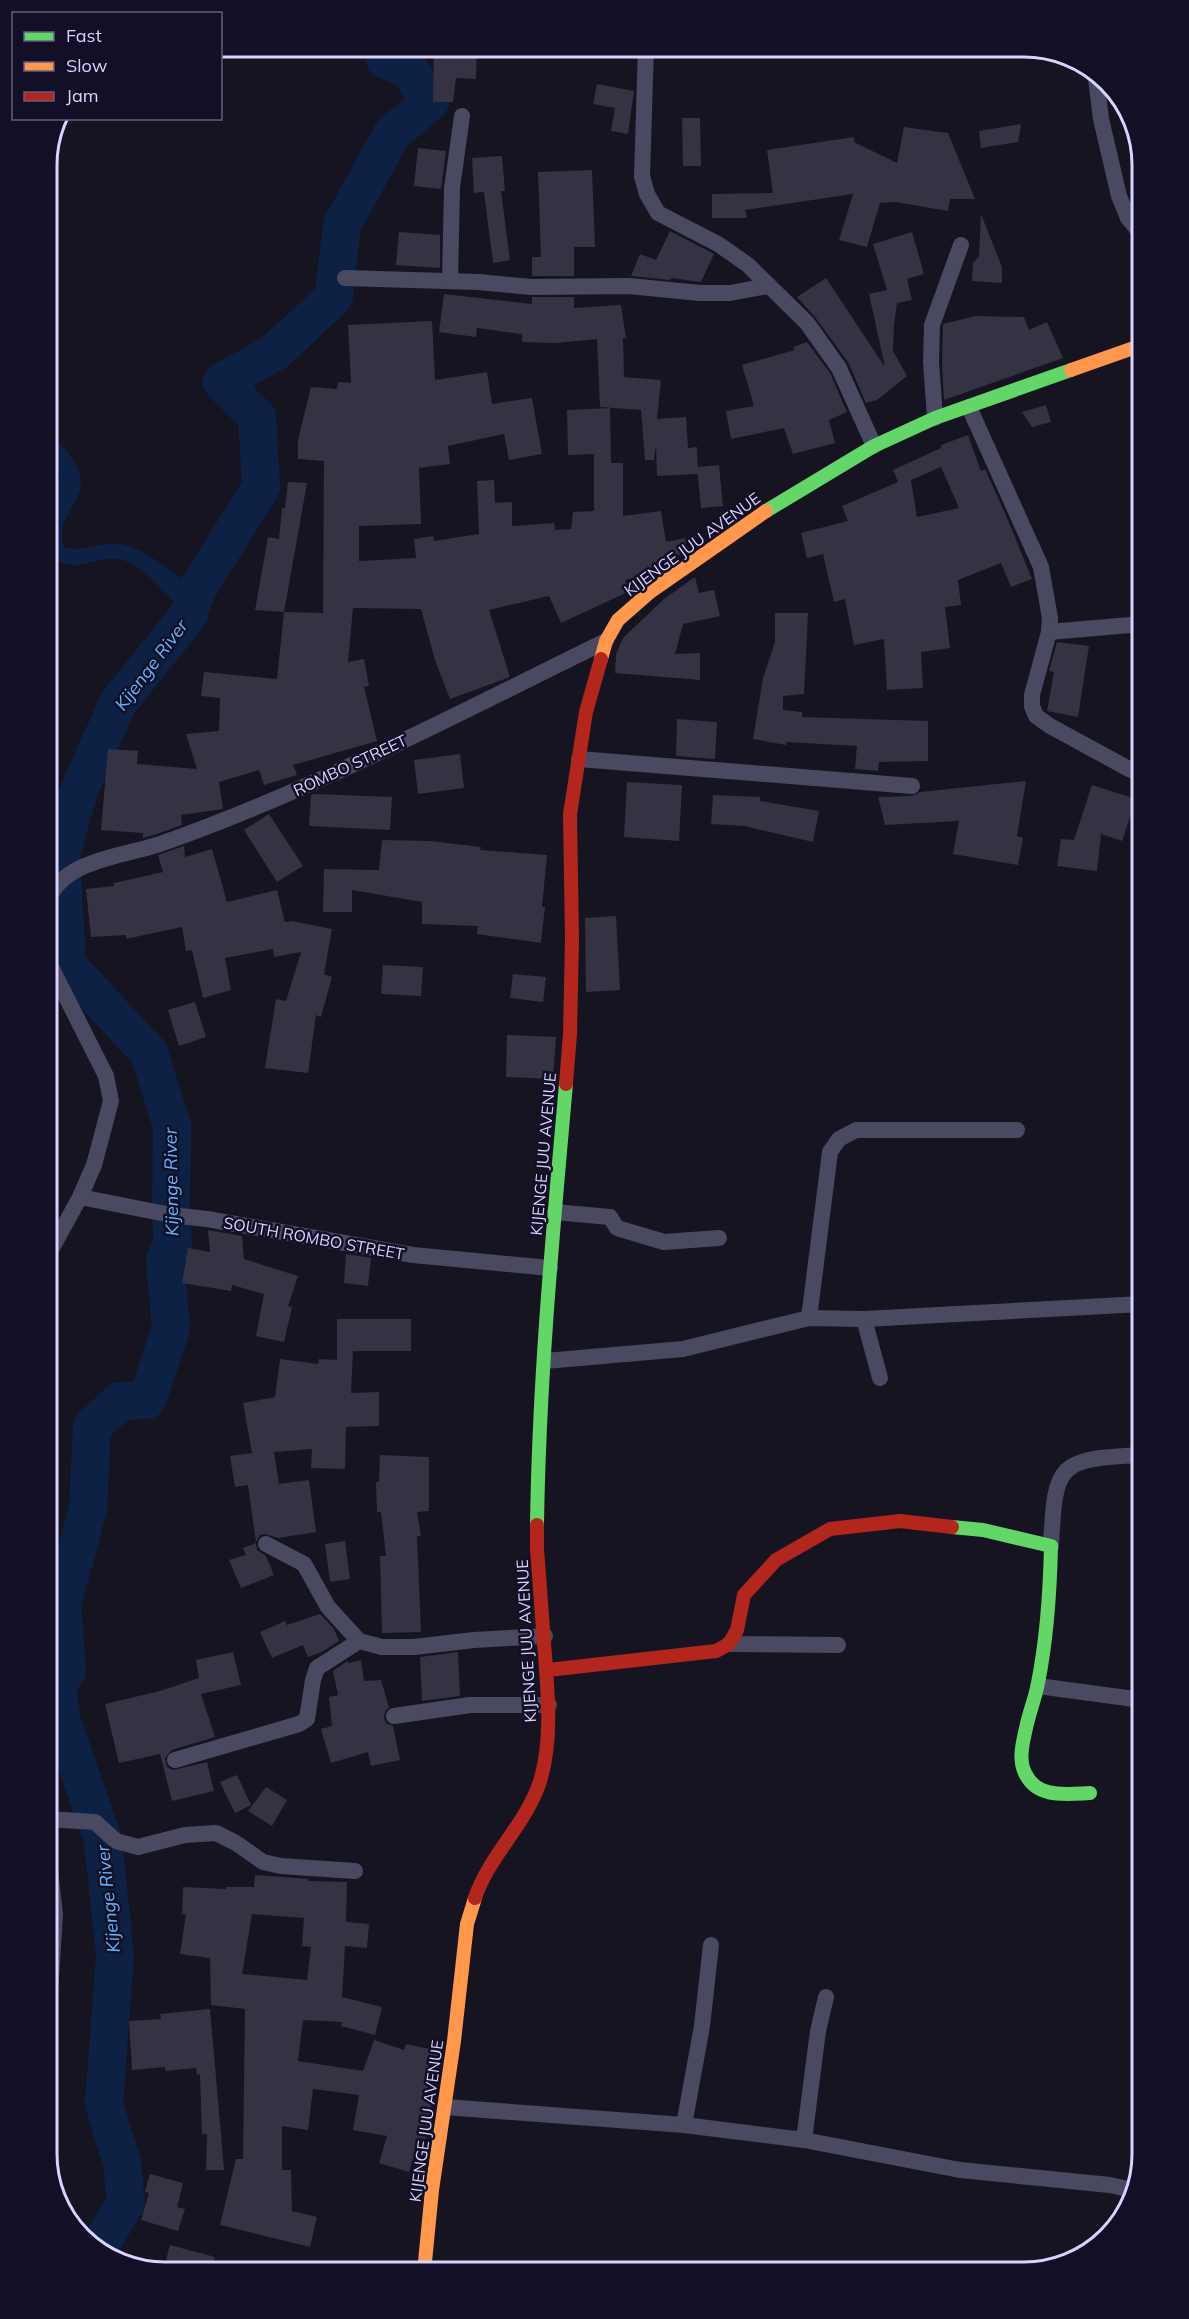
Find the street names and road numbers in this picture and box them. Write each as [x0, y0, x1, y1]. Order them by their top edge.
street label: KIJENGE JUU AVENUE [620, 488, 764, 600]
street label: ROMBO STREET [290, 730, 410, 800]
street label: KIJENGE JUU AVENUE [526, 1072, 560, 1236]
street label: SOUTH ROMBO STREET [222, 1212, 406, 1264]
street label: KIJENGE JUU AVENUE [512, 1559, 540, 1723]
street label: KIJENGE JUU AVENUE [405, 2039, 447, 2203]

